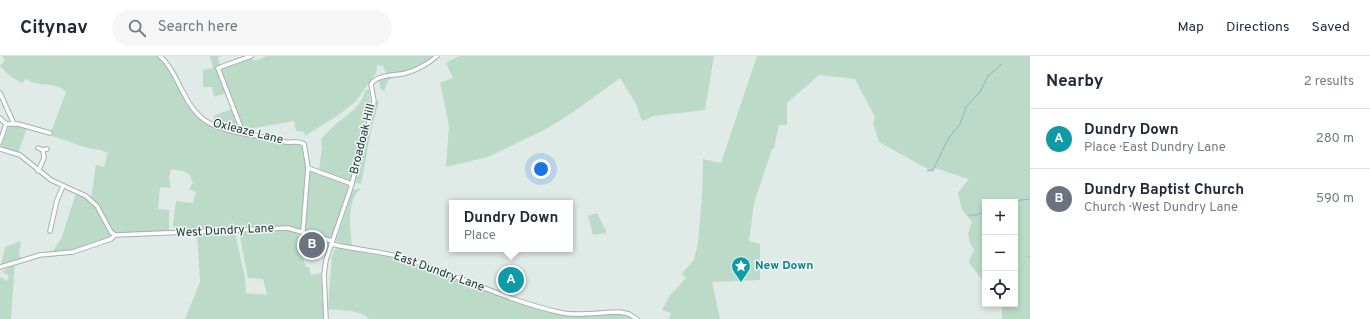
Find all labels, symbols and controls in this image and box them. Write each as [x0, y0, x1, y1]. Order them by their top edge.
search box [112, 10, 392, 46]
text: Citynav [20, 16, 88, 40]
icon: search [126, 17, 148, 39]
text: Search here [158, 18, 238, 37]
text: Map [1178, 19, 1204, 36]
text: Directions [1226, 19, 1290, 36]
text: Saved [1312, 19, 1350, 36]
text: Nearby [1046, 71, 1103, 93]
text: 2 results [1304, 74, 1354, 90]
street label: Broadoak Hill [346, 102, 380, 176]
street label: Oxleaze Lane [211, 115, 285, 149]
text: Dundry Down [1084, 121, 1179, 140]
text: A [1054, 131, 1064, 147]
text: 280 m [1316, 131, 1354, 147]
text: Place · East Dundry Lane [1084, 140, 1226, 156]
your location [531, 159, 551, 179]
text: Dundry Baptist Church [1084, 181, 1244, 200]
text: B [1055, 191, 1063, 207]
text: 590 m [1316, 191, 1354, 207]
map controls [982, 199, 1018, 307]
button: + [982, 199, 1018, 235]
popup [449, 200, 573, 252]
text: Church · West Dundry Lane [1084, 200, 1238, 216]
text: Dundry Down [464, 209, 558, 228]
street label: West Dundry Lane [176, 220, 274, 242]
text: Place [464, 228, 496, 244]
pin: B [299, 230, 325, 260]
button: − [982, 235, 1018, 271]
street label: East Dundry Lane [391, 248, 487, 296]
place icon: New Down [730, 255, 752, 283]
place label: New Down [755, 258, 813, 274]
pin: A [498, 265, 524, 295]
button: locate [982, 271, 1018, 307]

